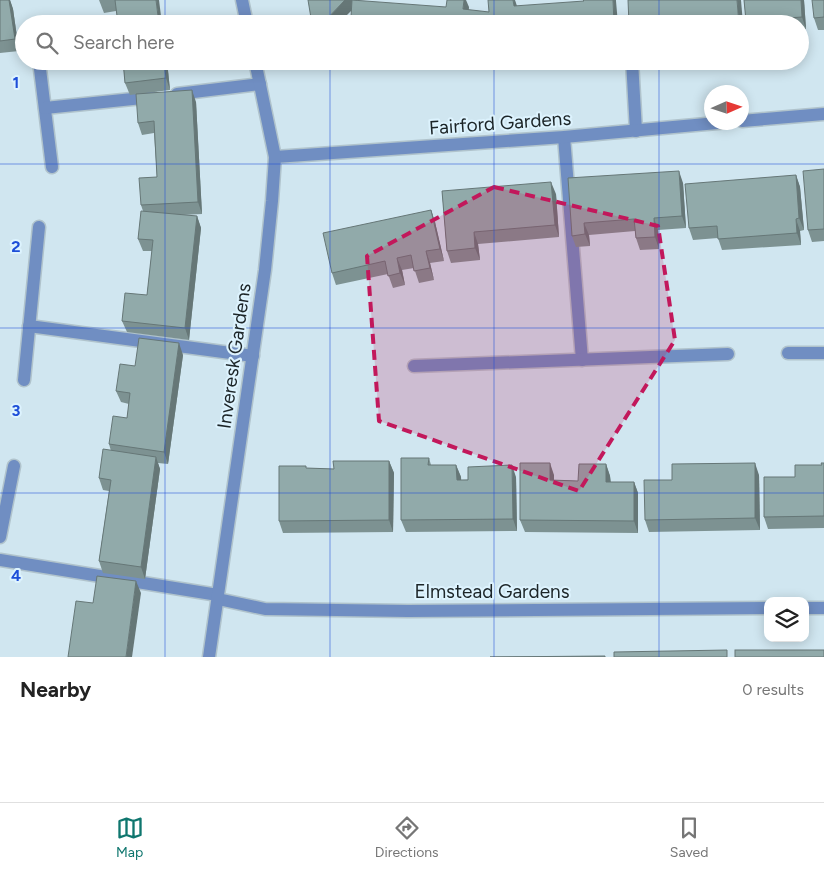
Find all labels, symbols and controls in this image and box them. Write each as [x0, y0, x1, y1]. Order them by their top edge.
search box [15, 15, 809, 70]
icon: search [33, 29, 61, 57]
text: Search here [73, 31, 175, 54]
text: 1 [13, 73, 19, 92]
north arrow [704, 85, 749, 130]
street label: Fairford Gardens [428, 107, 572, 139]
text: 2 [11, 237, 21, 256]
street label: Inveresk Gardens [212, 282, 256, 430]
text: 3 [12, 401, 21, 420]
text: 4 [11, 566, 21, 585]
street label: Elmstead Gardens [415, 580, 570, 603]
map controls [764, 597, 809, 642]
button: layers [764, 597, 809, 642]
text: Nearby [20, 677, 91, 702]
text: 0 results [742, 680, 804, 699]
tab: Map [116, 814, 144, 861]
tab: Directions [375, 814, 439, 861]
tab: Saved [670, 814, 708, 861]

